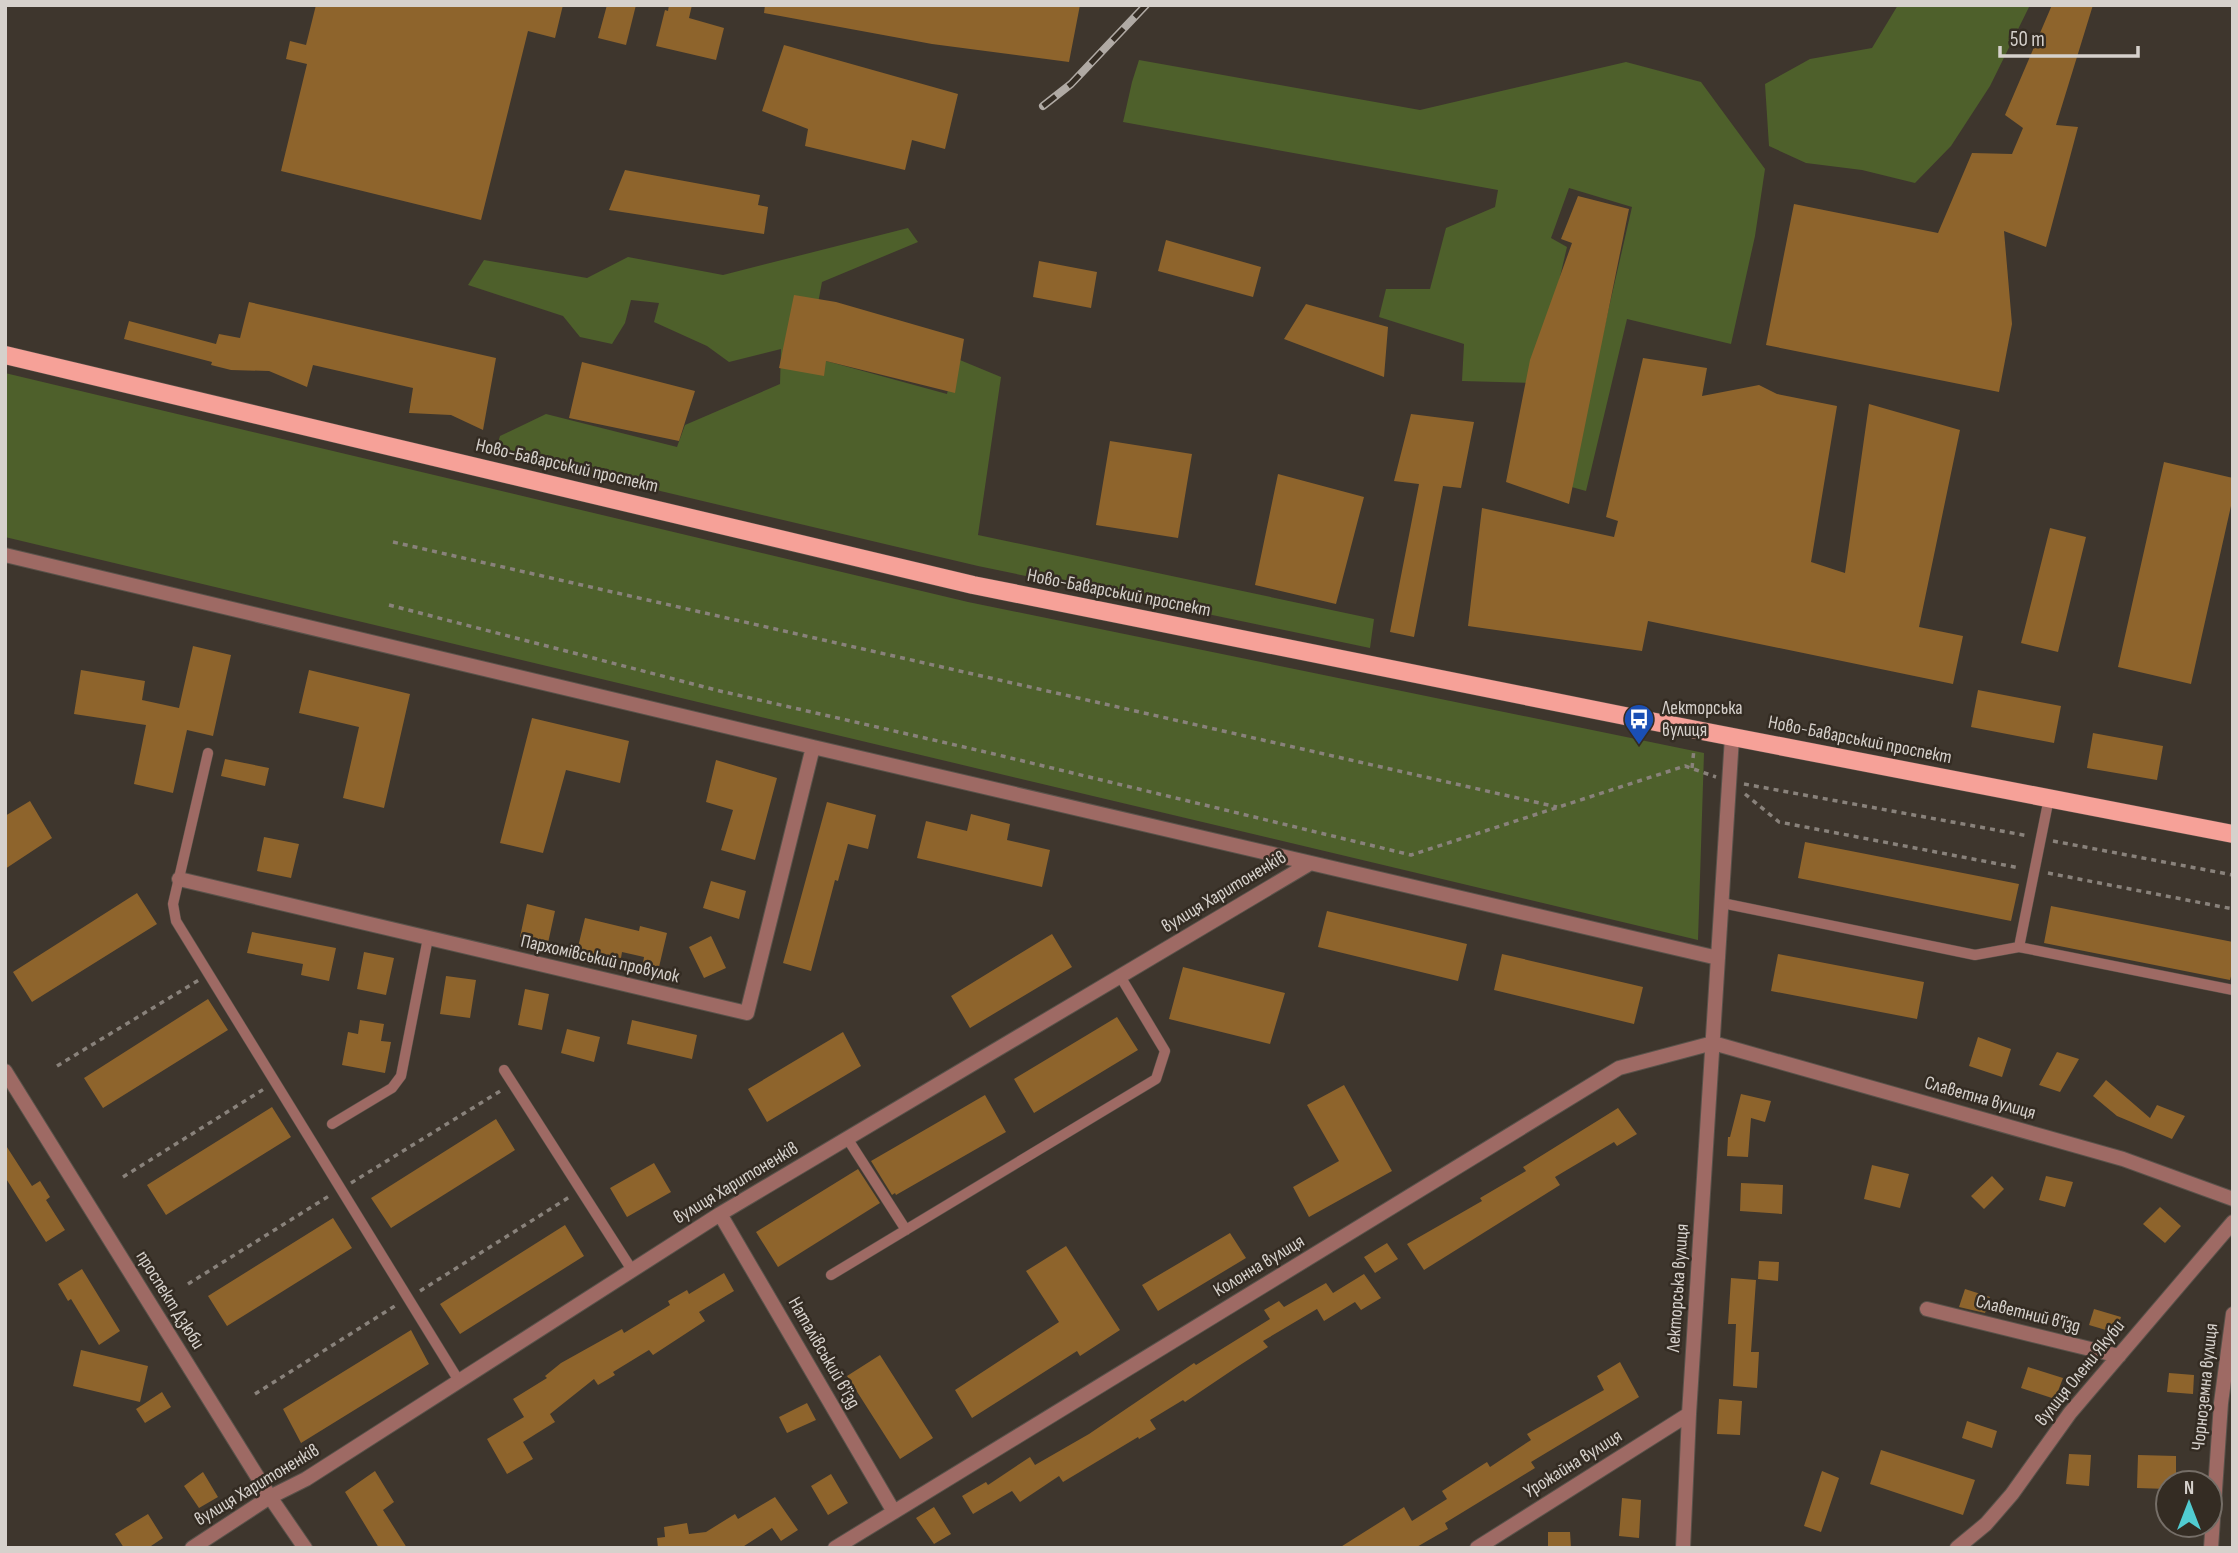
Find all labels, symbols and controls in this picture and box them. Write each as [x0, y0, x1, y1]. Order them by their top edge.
scale bar [2000, 14, 2138, 58]
text: 50 m [2010, 27, 2045, 52]
street label: Ново-Баварський проспект [473, 434, 661, 498]
street label: Ново-Баварський проспект [1025, 564, 1213, 622]
place label: Лекторська вулиця [1661, 697, 1743, 742]
bus stop icon: Лекторська вулиця [1622, 702, 1656, 746]
street label: Ново-Баварський проспект [1766, 711, 1954, 769]
street label: вулиця Харитоненків [1157, 846, 1291, 938]
street label: Пархомівський провулок [518, 930, 682, 989]
street label: Славетна вулиця [1922, 1071, 2038, 1125]
street label: вулиця Харитоненків [669, 1137, 803, 1229]
street label: Лекторська вулиця [1662, 1223, 1694, 1354]
street label: Колонна вулиця [1209, 1230, 1309, 1302]
street label: проспект Дзюби [131, 1246, 209, 1354]
street label: Славетний в'їзд [1973, 1290, 2083, 1338]
street label: Наталівський в'їзд [783, 1293, 865, 1413]
street label: вулиця Олени Якуби [2030, 1315, 2130, 1431]
street label: Чорноземна вулиця [2187, 1322, 2223, 1452]
street label: Урожайна вулиця [1519, 1425, 1627, 1503]
street label: вулиця Харитоненків [190, 1439, 324, 1531]
north arrow [2154, 1469, 2224, 1539]
text: N [2184, 1477, 2194, 1500]

